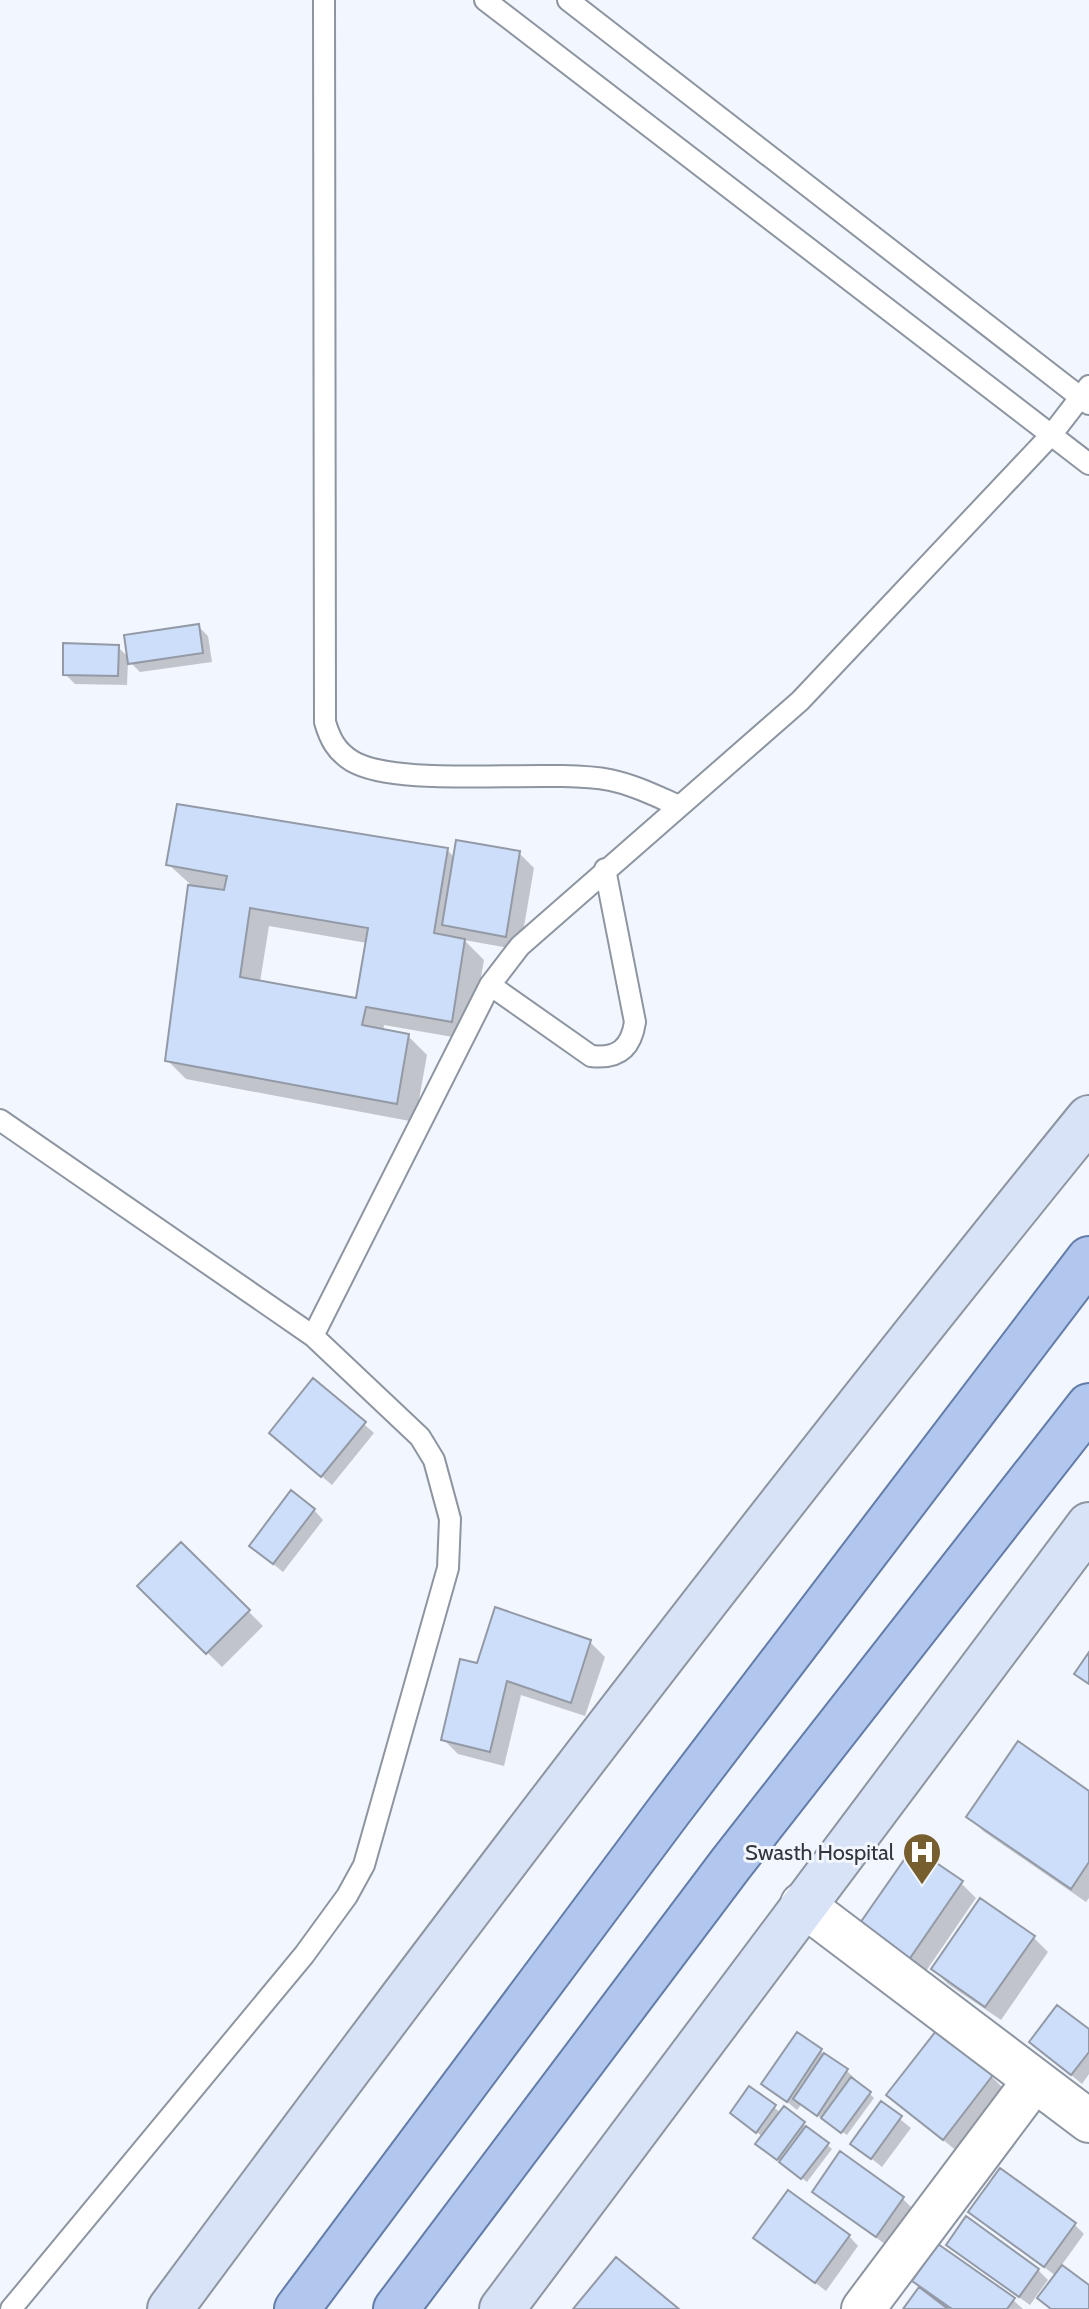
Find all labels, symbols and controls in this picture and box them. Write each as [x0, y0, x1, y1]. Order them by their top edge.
hospital icon: Swasth Hospital [901, 1831, 943, 1886]
place label: Swasth Hospital [745, 1839, 895, 1866]

